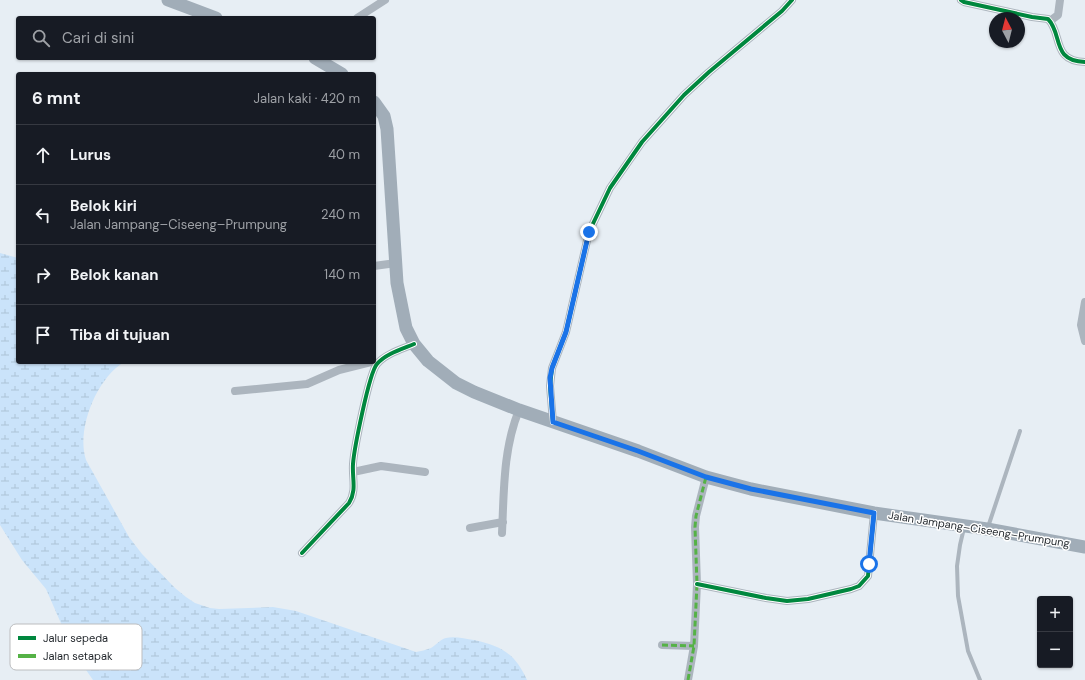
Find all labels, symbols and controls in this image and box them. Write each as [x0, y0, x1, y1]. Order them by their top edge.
north arrow [989, 12, 1025, 48]
search box [16, 16, 376, 60]
icon: search [30, 27, 52, 49]
text: Cari di sini [62, 28, 134, 48]
text: 6 mnt [32, 87, 81, 109]
text: Jalan kaki · 420 m [254, 90, 360, 107]
icon: ahead [32, 144, 54, 166]
text: Lurus [70, 145, 111, 165]
text: 40 m [328, 146, 360, 163]
text: Belok kiri [70, 196, 137, 216]
icon: left [32, 204, 54, 226]
text: 240 m [321, 206, 360, 223]
text: Jalan Jampang–Ciseeng–Prumpung [70, 216, 287, 233]
route end [580, 223, 598, 241]
icon: right [32, 264, 54, 286]
text: Belok kanan [70, 265, 158, 285]
text: 140 m [324, 266, 360, 283]
icon: arrive [32, 324, 54, 346]
text: Tiba di tujuan [70, 325, 170, 345]
street label: Jalan Jampang–Ciseeng–Prumpung [887, 508, 1071, 550]
route start [860, 555, 878, 573]
map controls [1037, 596, 1073, 668]
button: + [1037, 596, 1073, 632]
legend [10, 624, 142, 670]
text: Jalur sepeda [43, 631, 108, 645]
button: − [1037, 632, 1073, 668]
text: Jalan setapak [43, 649, 113, 663]

